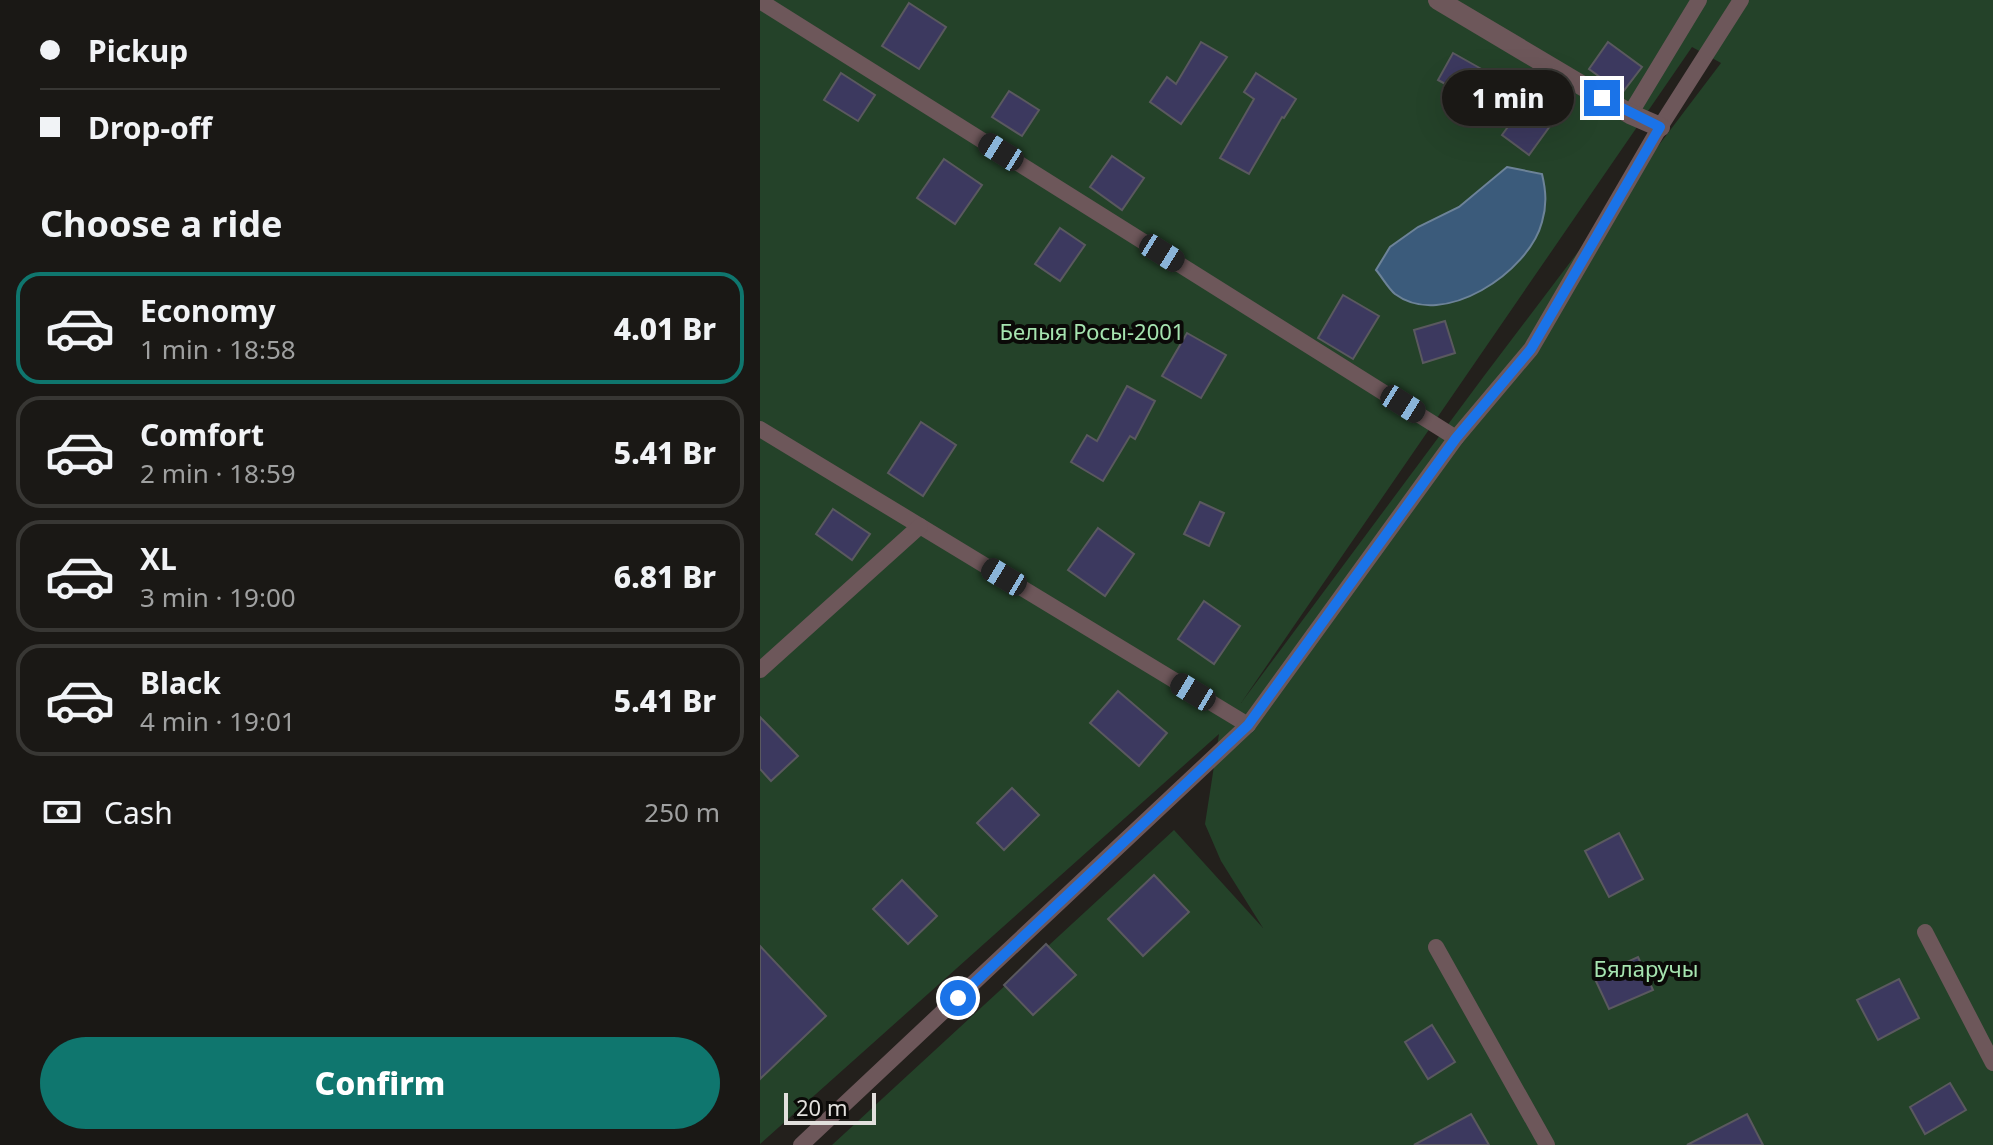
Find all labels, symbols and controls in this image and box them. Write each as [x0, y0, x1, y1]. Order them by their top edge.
text: Pickup [88, 30, 188, 71]
callout: 1 min [1442, 70, 1574, 126]
text: 1 min [1472, 80, 1544, 116]
route end [1584, 80, 1620, 116]
text: Drop-off [88, 107, 212, 148]
car [974, 129, 1028, 175]
text: Choose a ride [40, 199, 282, 248]
car [1135, 230, 1189, 276]
text: Economy [140, 290, 276, 331]
icon: car [44, 292, 116, 364]
text: 4.01 Br [614, 308, 716, 349]
park label: Белыя Росы-2001 [1000, 316, 1184, 346]
text: 1 min · 18:58 [140, 331, 296, 367]
car [1376, 381, 1430, 427]
text: Comfort [140, 414, 264, 455]
icon: car [44, 416, 116, 488]
text: 5.41 Br [614, 432, 716, 473]
text: 2 min · 18:59 [140, 455, 296, 491]
text: XL [140, 538, 177, 579]
icon: car [44, 540, 116, 612]
car [977, 554, 1031, 600]
text: 6.81 Br [614, 556, 716, 597]
text: 3 min · 19:00 [140, 579, 296, 615]
text: Black [140, 662, 221, 703]
icon: car [44, 664, 116, 736]
car [1166, 669, 1220, 715]
text: 5.41 Br [614, 680, 716, 721]
text: 4 min · 19:01 [140, 703, 296, 739]
icon: cash [40, 790, 84, 834]
text: Cash [104, 792, 173, 833]
text: 250 m [644, 794, 720, 830]
park label: Бяларучы [1594, 953, 1698, 983]
route start [940, 980, 976, 1016]
button: Confirm [40, 1037, 720, 1129]
scale bar [784, 1089, 876, 1125]
text: 20 m [796, 1092, 847, 1122]

